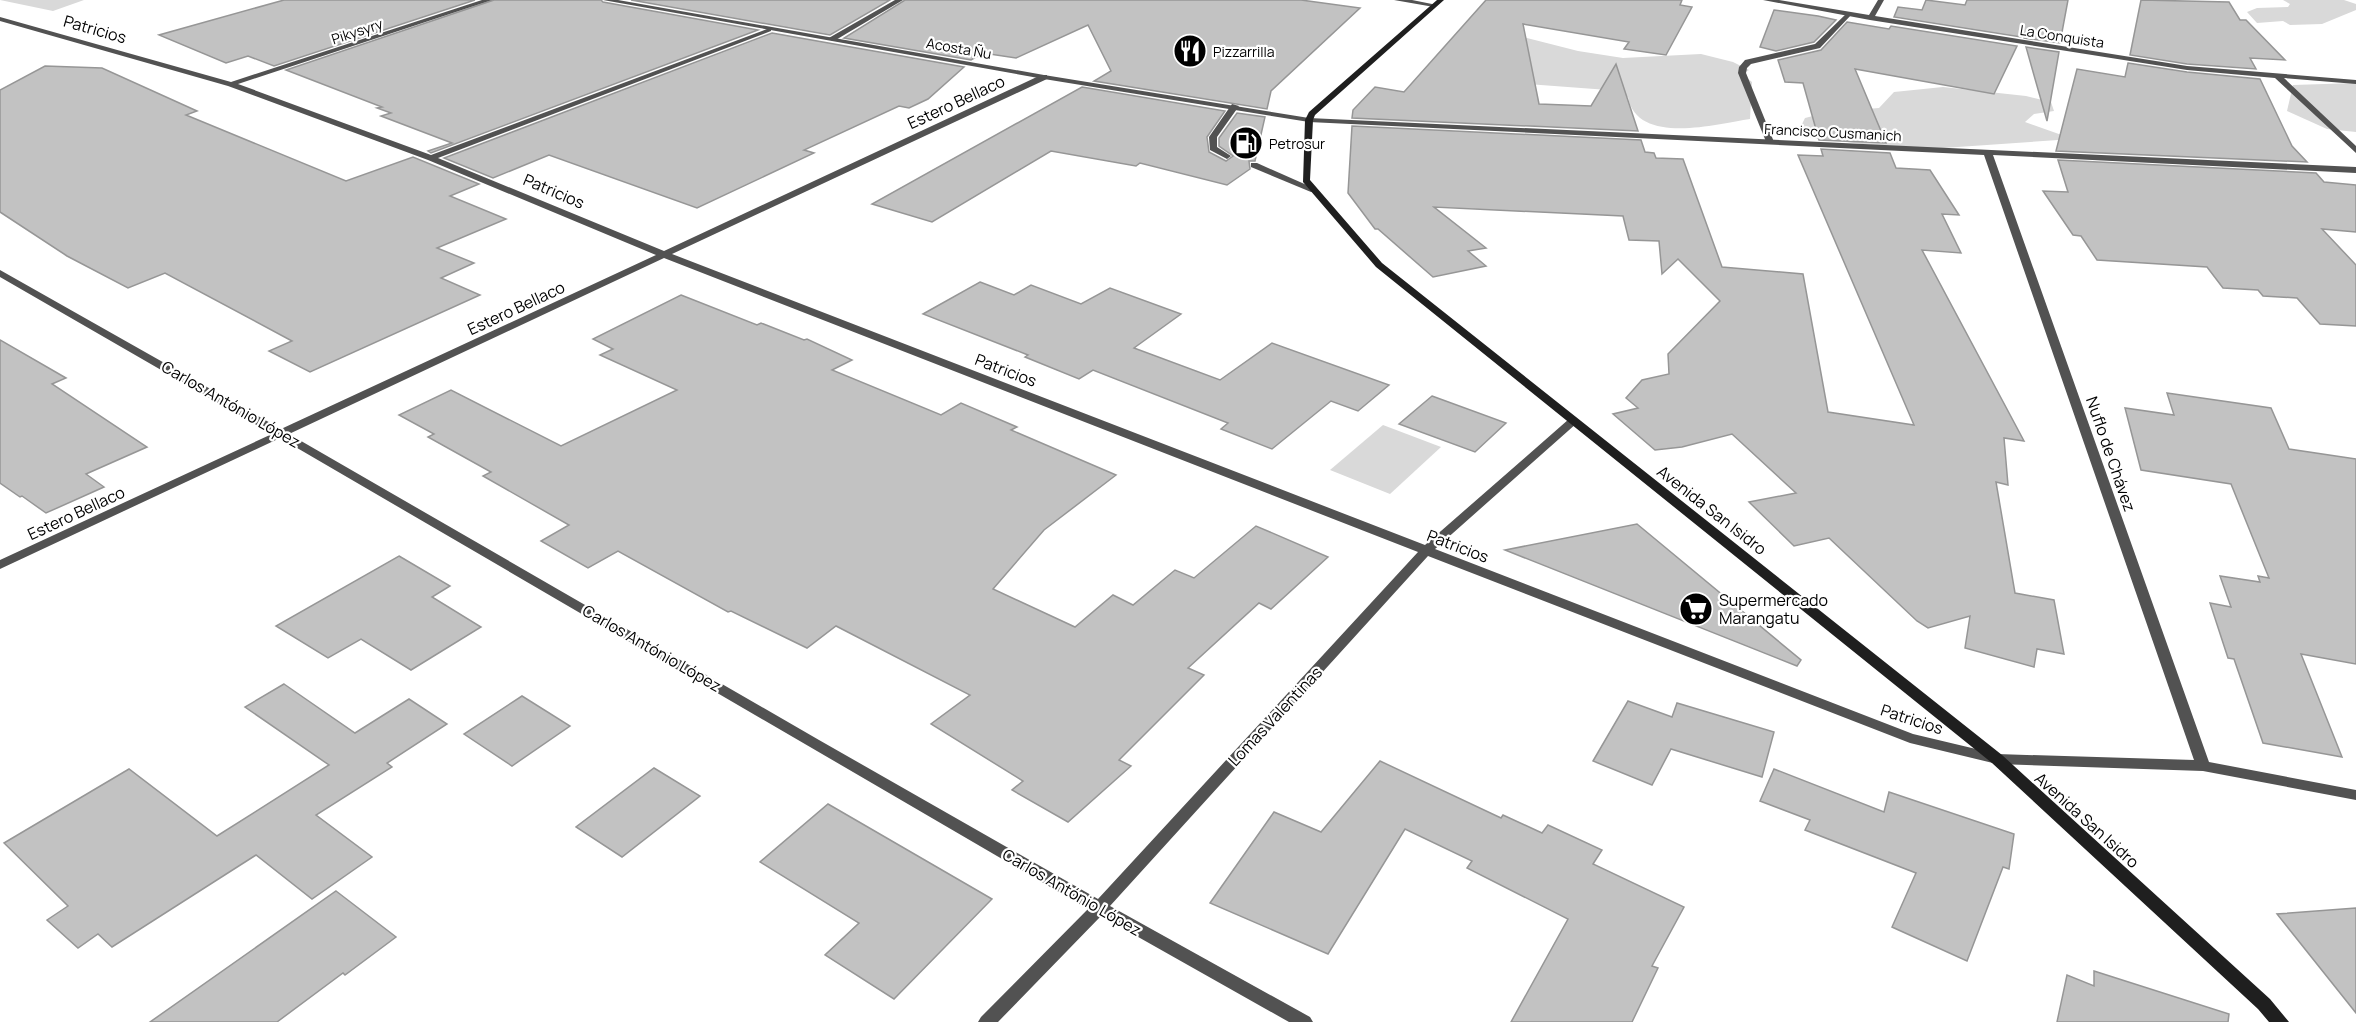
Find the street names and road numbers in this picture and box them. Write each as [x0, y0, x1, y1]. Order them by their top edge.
street label: Patricios [61, 10, 129, 48]
street label: Pikysyry [329, 14, 386, 48]
street label: La Conquista [2019, 20, 2105, 52]
street label: Acosta Ñu [925, 33, 993, 63]
street label: Estero Bellaco [904, 70, 1008, 134]
street label: Francisco Cusmanich [1764, 119, 1902, 145]
street label: Patricios [520, 168, 588, 214]
street label: Estero Bellaco [464, 276, 568, 340]
street label: Patricios [972, 348, 1040, 392]
street label: Carlos António López [158, 355, 304, 453]
street label: Nuflo de Chávez [2081, 394, 2141, 514]
street label: Avenida San Isidro [1653, 460, 1771, 560]
street label: Estero Bellaco [24, 481, 128, 545]
street label: Patricios [1424, 524, 1492, 568]
street label: Carlos António López [579, 599, 725, 697]
street label: Lomas Valentinas [1223, 661, 1327, 771]
street label: Patricios [1878, 699, 1946, 739]
street label: Avenida San Isidro [2030, 767, 2144, 873]
street label: Carlos António López [999, 843, 1145, 941]

